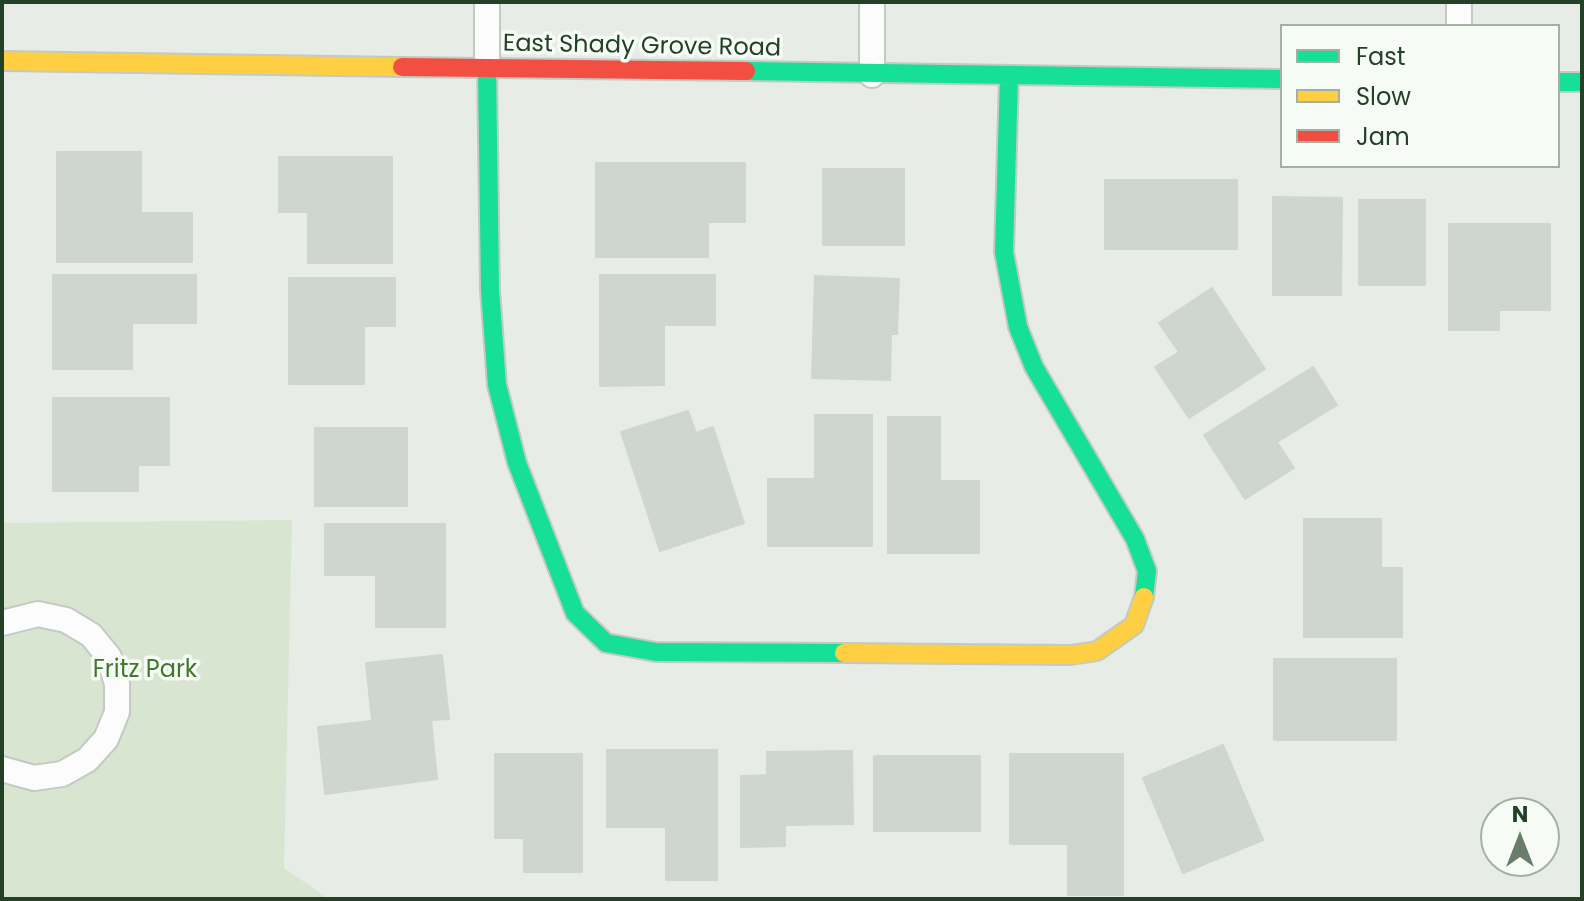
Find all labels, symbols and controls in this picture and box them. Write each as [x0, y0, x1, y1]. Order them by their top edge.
legend [1280, 24, 1560, 168]
street label: East Shady Grove Road [503, 30, 781, 64]
text: Fast [1356, 40, 1406, 73]
text: Slow [1356, 80, 1411, 113]
text: Jam [1356, 120, 1410, 153]
park label: Fritz Park [93, 657, 197, 685]
north arrow [1480, 797, 1560, 877]
text: N [1512, 799, 1528, 830]

